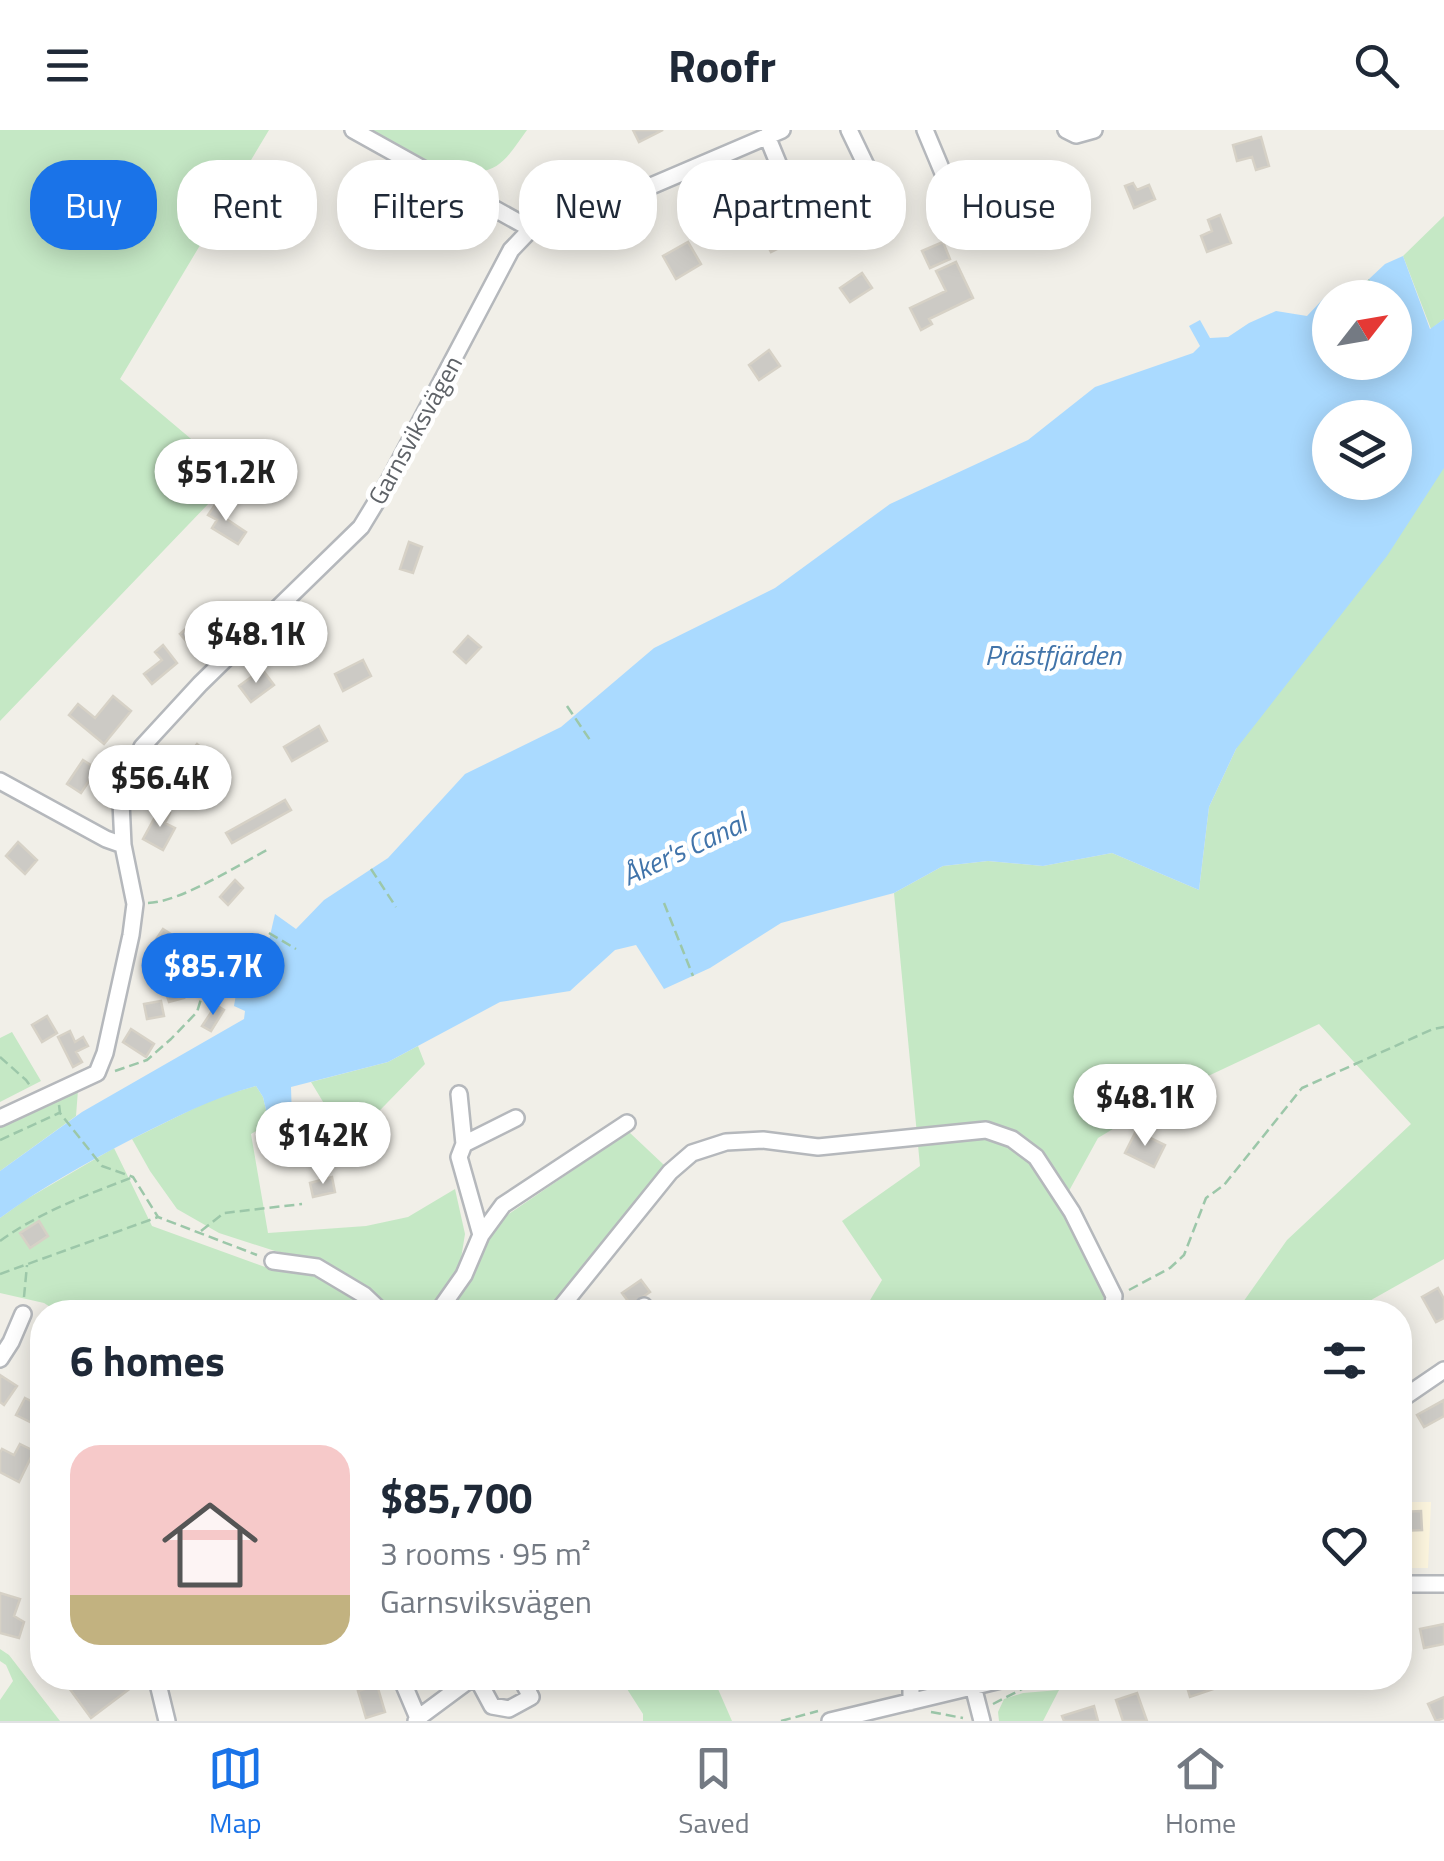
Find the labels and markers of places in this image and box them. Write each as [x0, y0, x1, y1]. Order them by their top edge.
pin: $51.2K [145, 439, 307, 524]
pin: $48.1K [175, 601, 337, 686]
pin: $56.4K [79, 745, 241, 830]
pin: $85.7K [132, 933, 294, 1018]
pin: $48.1K [1064, 1064, 1226, 1149]
pin: $142K [253, 1102, 393, 1187]

